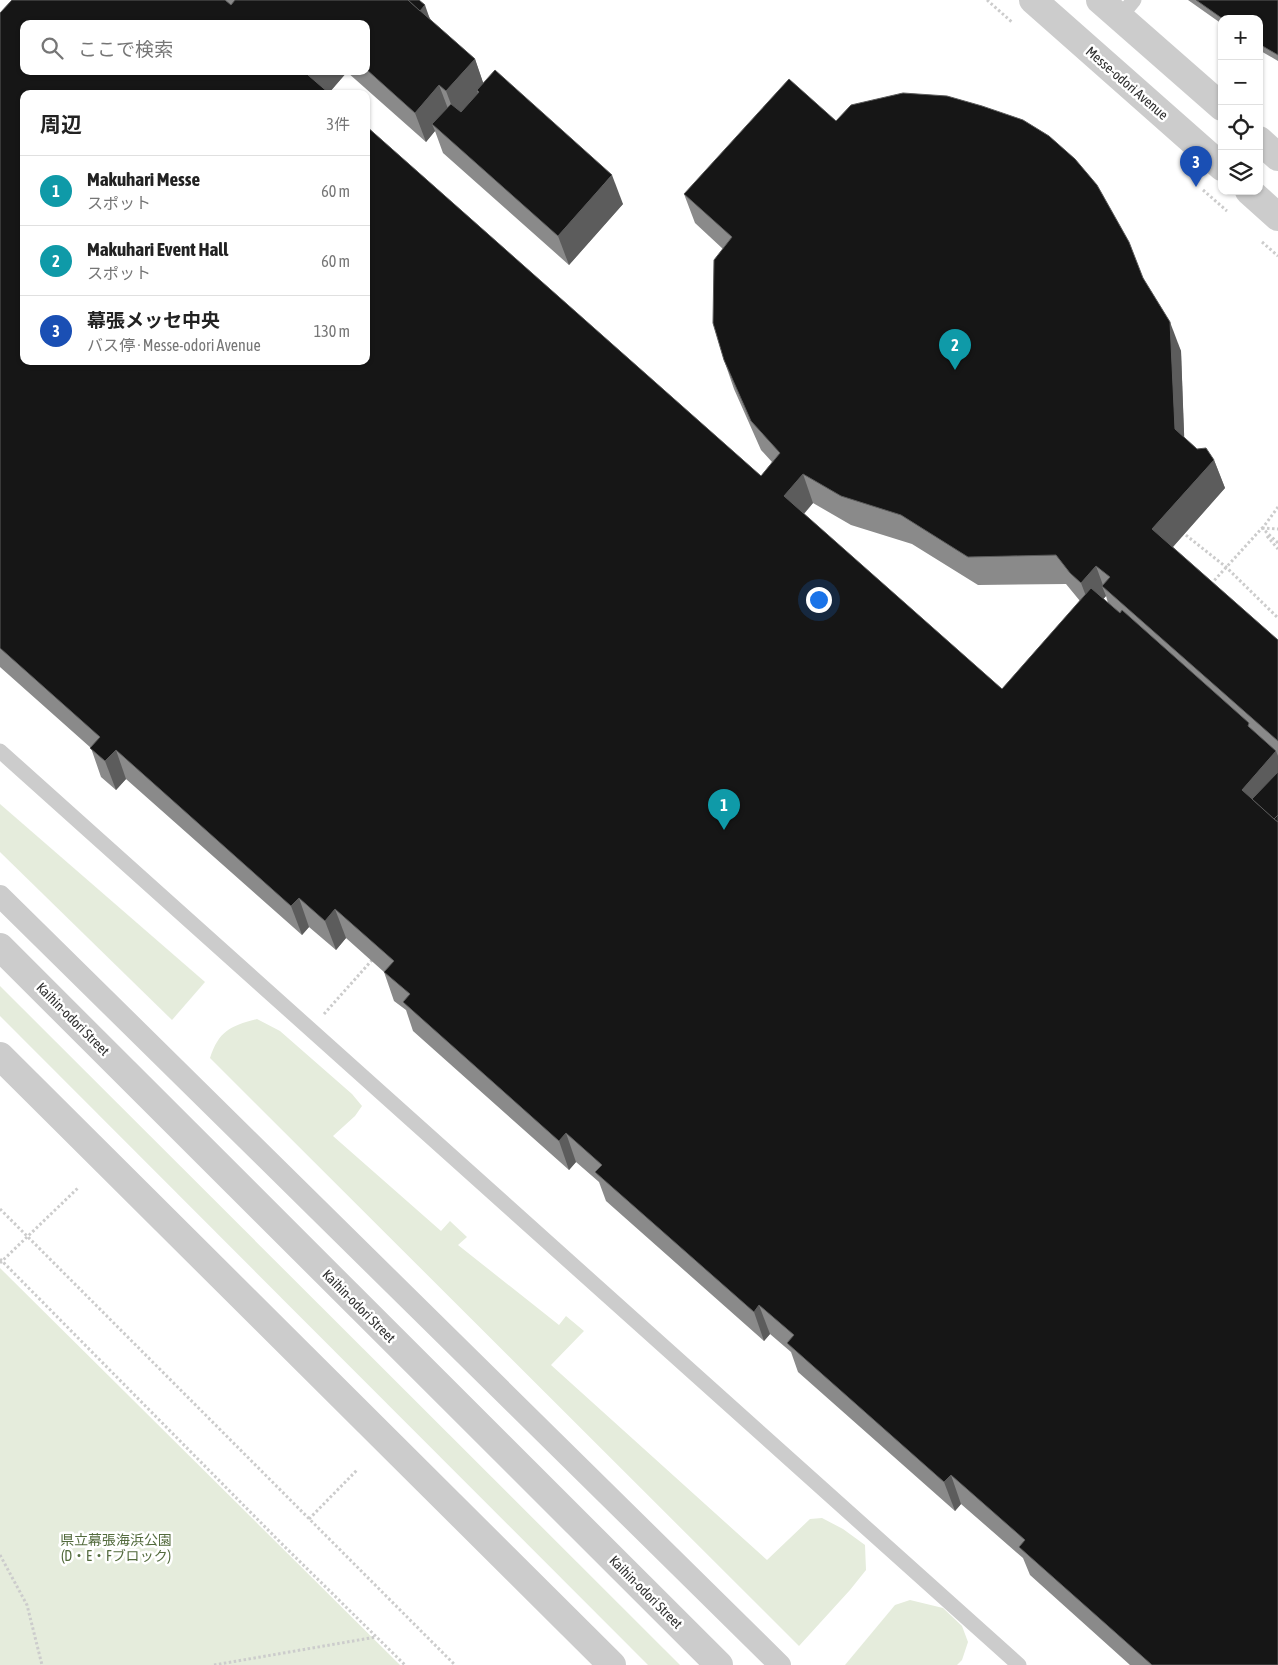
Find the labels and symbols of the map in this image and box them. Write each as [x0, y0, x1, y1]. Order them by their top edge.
street label: Messe-odori Avenue [1083, 43, 1171, 123]
pin: 3 [1180, 146, 1212, 187]
pin: 2 [939, 329, 971, 370]
your location [806, 587, 832, 613]
pin: 1 [708, 789, 740, 830]
street label: Kaihin-odori Street [33, 979, 113, 1059]
street label: Kaihin-odori Street [319, 1266, 399, 1346]
park label: 県立幕張海浜公園 (D・E・Fブロック) [60, 1532, 172, 1564]
street label: Kaihin-odori Street [606, 1552, 686, 1632]

